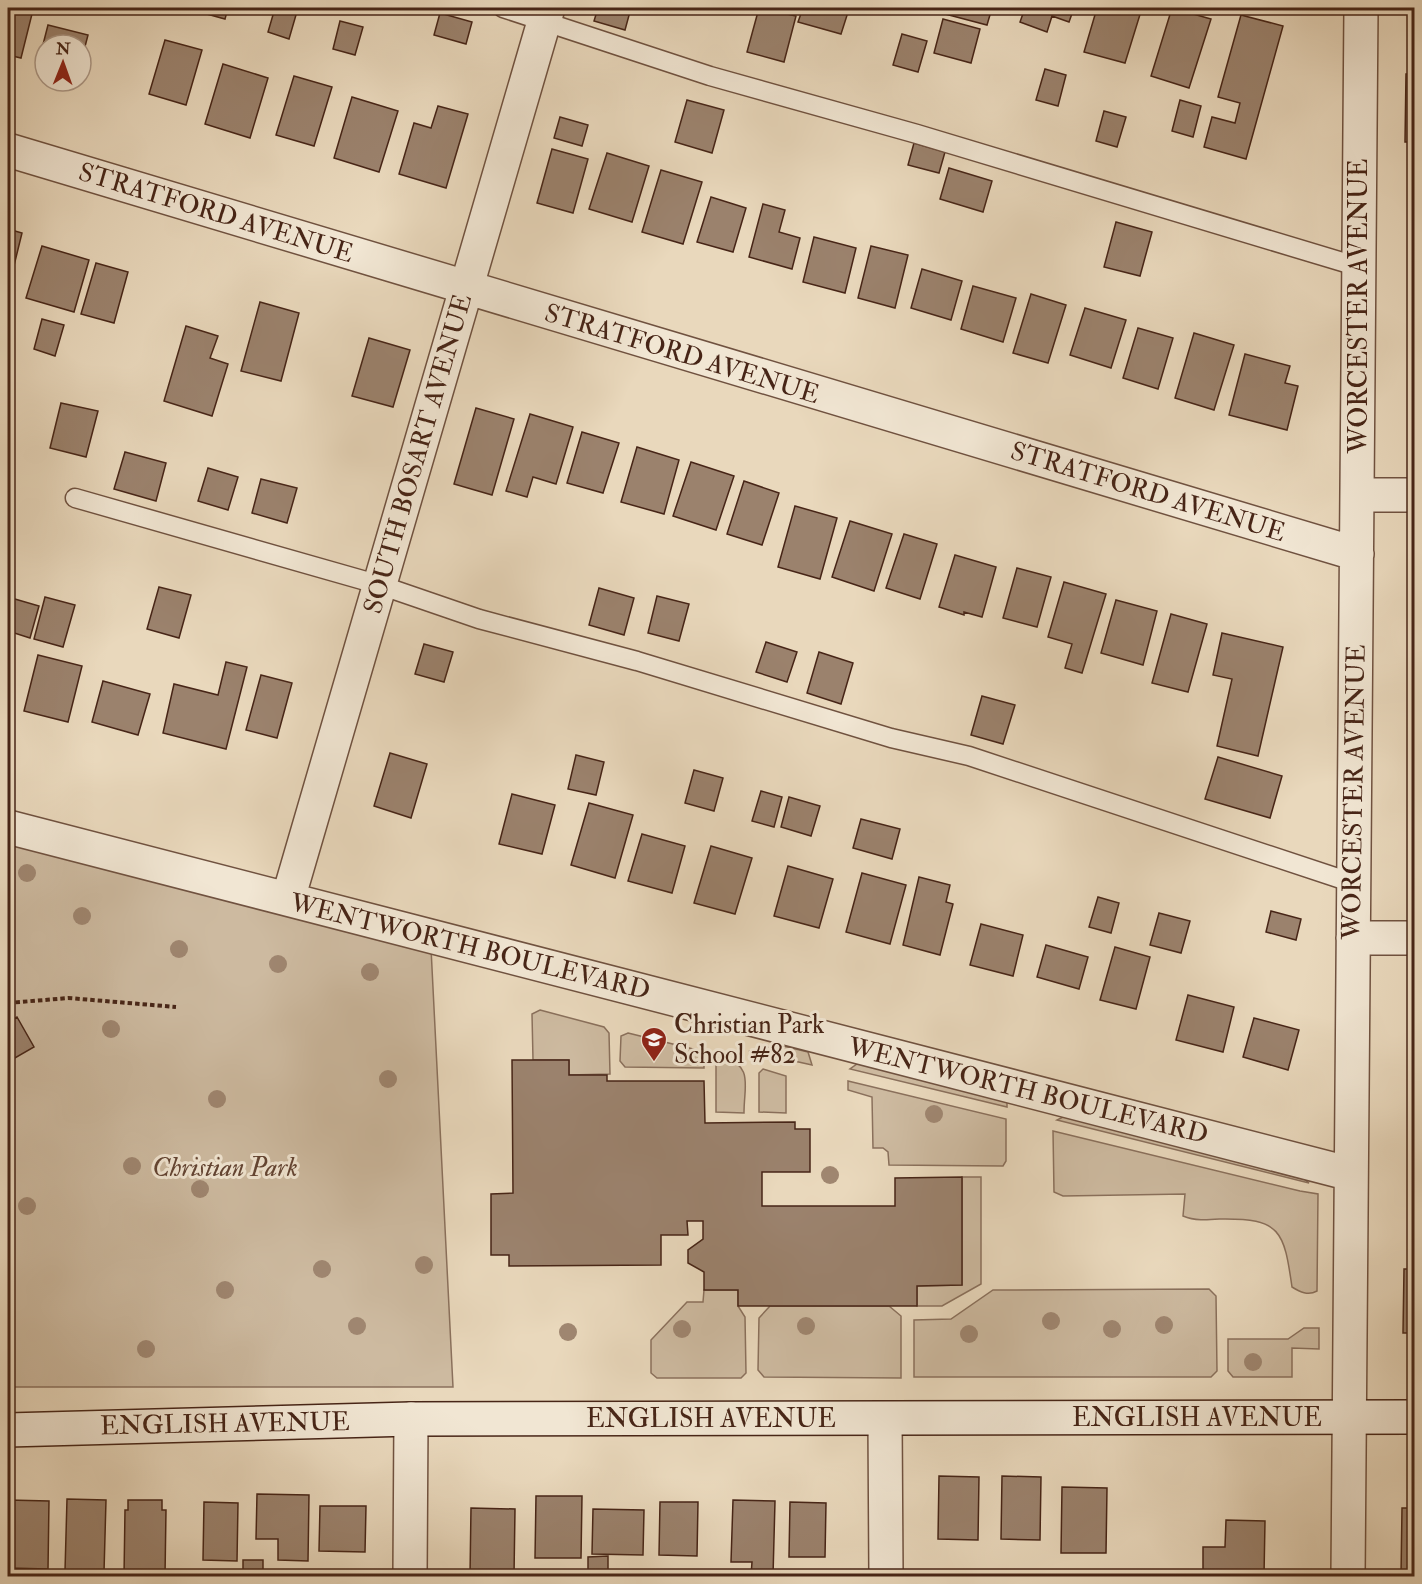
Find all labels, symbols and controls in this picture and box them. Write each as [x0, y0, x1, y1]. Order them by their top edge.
north arrow [33, 33, 93, 93]
text: N [55, 39, 71, 59]
street label: STRATFORD AVENUE [75, 156, 357, 270]
street label: WORCESTER AVENUE [1343, 158, 1375, 455]
street label: SOUTH BOSART AVENUE [357, 290, 479, 618]
street label: STRATFORD AVENUE [541, 297, 823, 411]
street label: STRATFORD AVENUE [1007, 435, 1289, 549]
street label: WORCESTER AVENUE [1335, 644, 1373, 941]
street label: WENTWORTH BOULEVARD [286, 887, 653, 1007]
place label: Christian Park School #82 [674, 1009, 825, 1071]
school or university icon: Christian Park School #82 [639, 1025, 669, 1063]
street label: WENTWORTH BOULEVARD [844, 1031, 1211, 1151]
park label: Christian Park [152, 1152, 298, 1184]
street label: ENGLISH AVENUE [1072, 1402, 1322, 1434]
street label: ENGLISH AVENUE [586, 1403, 836, 1435]
street label: ENGLISH AVENUE [100, 1406, 350, 1442]

